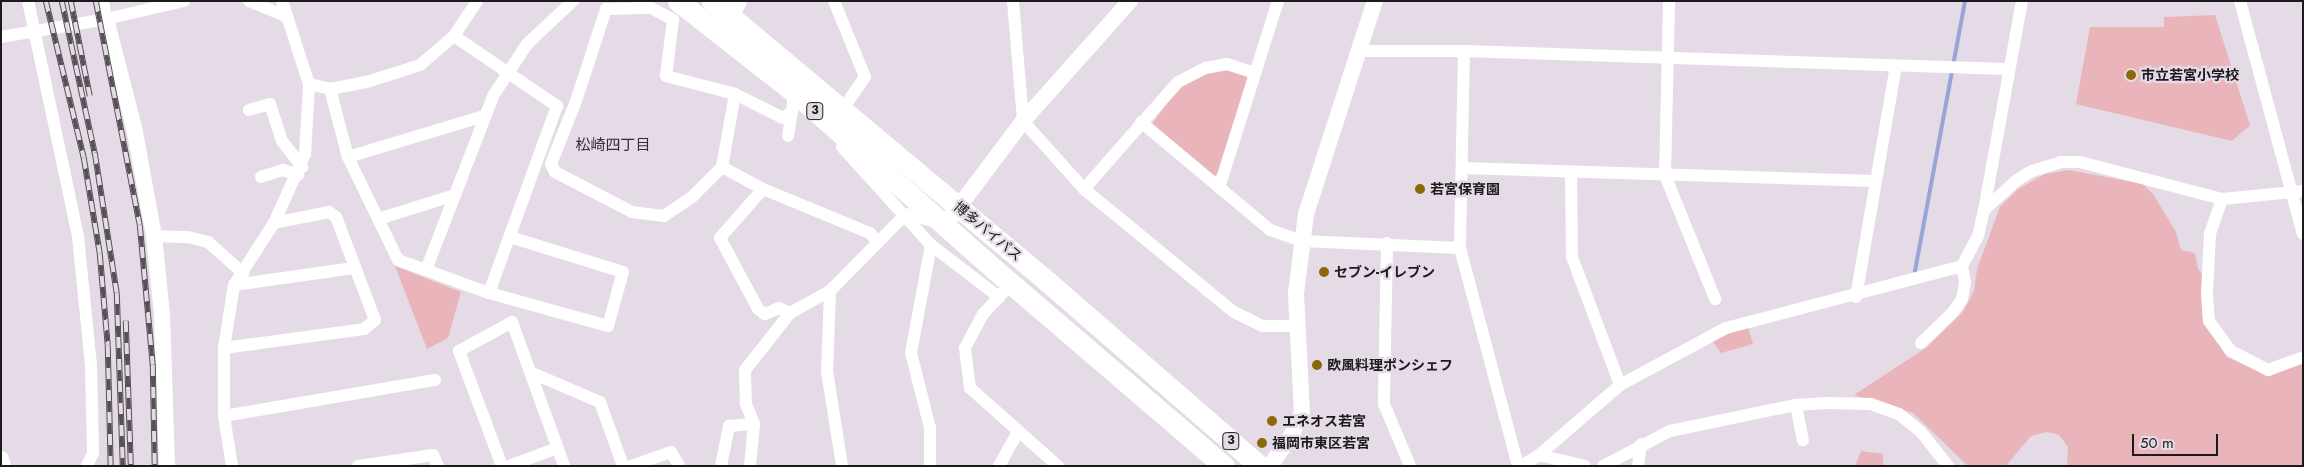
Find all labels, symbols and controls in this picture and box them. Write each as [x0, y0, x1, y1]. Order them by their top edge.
place label: 市立若宮小学校 [2141, 67, 2239, 83]
marker: 市立若宮小学校 [2125, 69, 2137, 81]
road number: 3 [806, 102, 824, 120]
district label: 松崎四丁目 [576, 137, 650, 155]
place label: 若宮保育園 [1430, 181, 1500, 197]
marker: 若宮保育園 [1414, 183, 1426, 195]
street label: 博多バイパス [950, 198, 1026, 264]
place label: セブン-イレブン [1334, 264, 1435, 280]
marker: セブン-イレブン [1318, 266, 1330, 278]
place label: 欧風料理ポンシェフ [1327, 357, 1453, 373]
marker: 欧風料理ポンシェフ [1311, 359, 1323, 371]
place label: エネオス若宮 [1282, 413, 1366, 429]
marker: エネオス若宮 [1266, 415, 1278, 427]
scale bar [2134, 424, 2220, 456]
road number: 3 [1222, 432, 1240, 451]
text: 50 m [2140, 432, 2174, 454]
place label: 福岡市東区若宮 [1272, 435, 1370, 451]
marker: 福岡市東区若宮 [1256, 437, 1268, 449]

